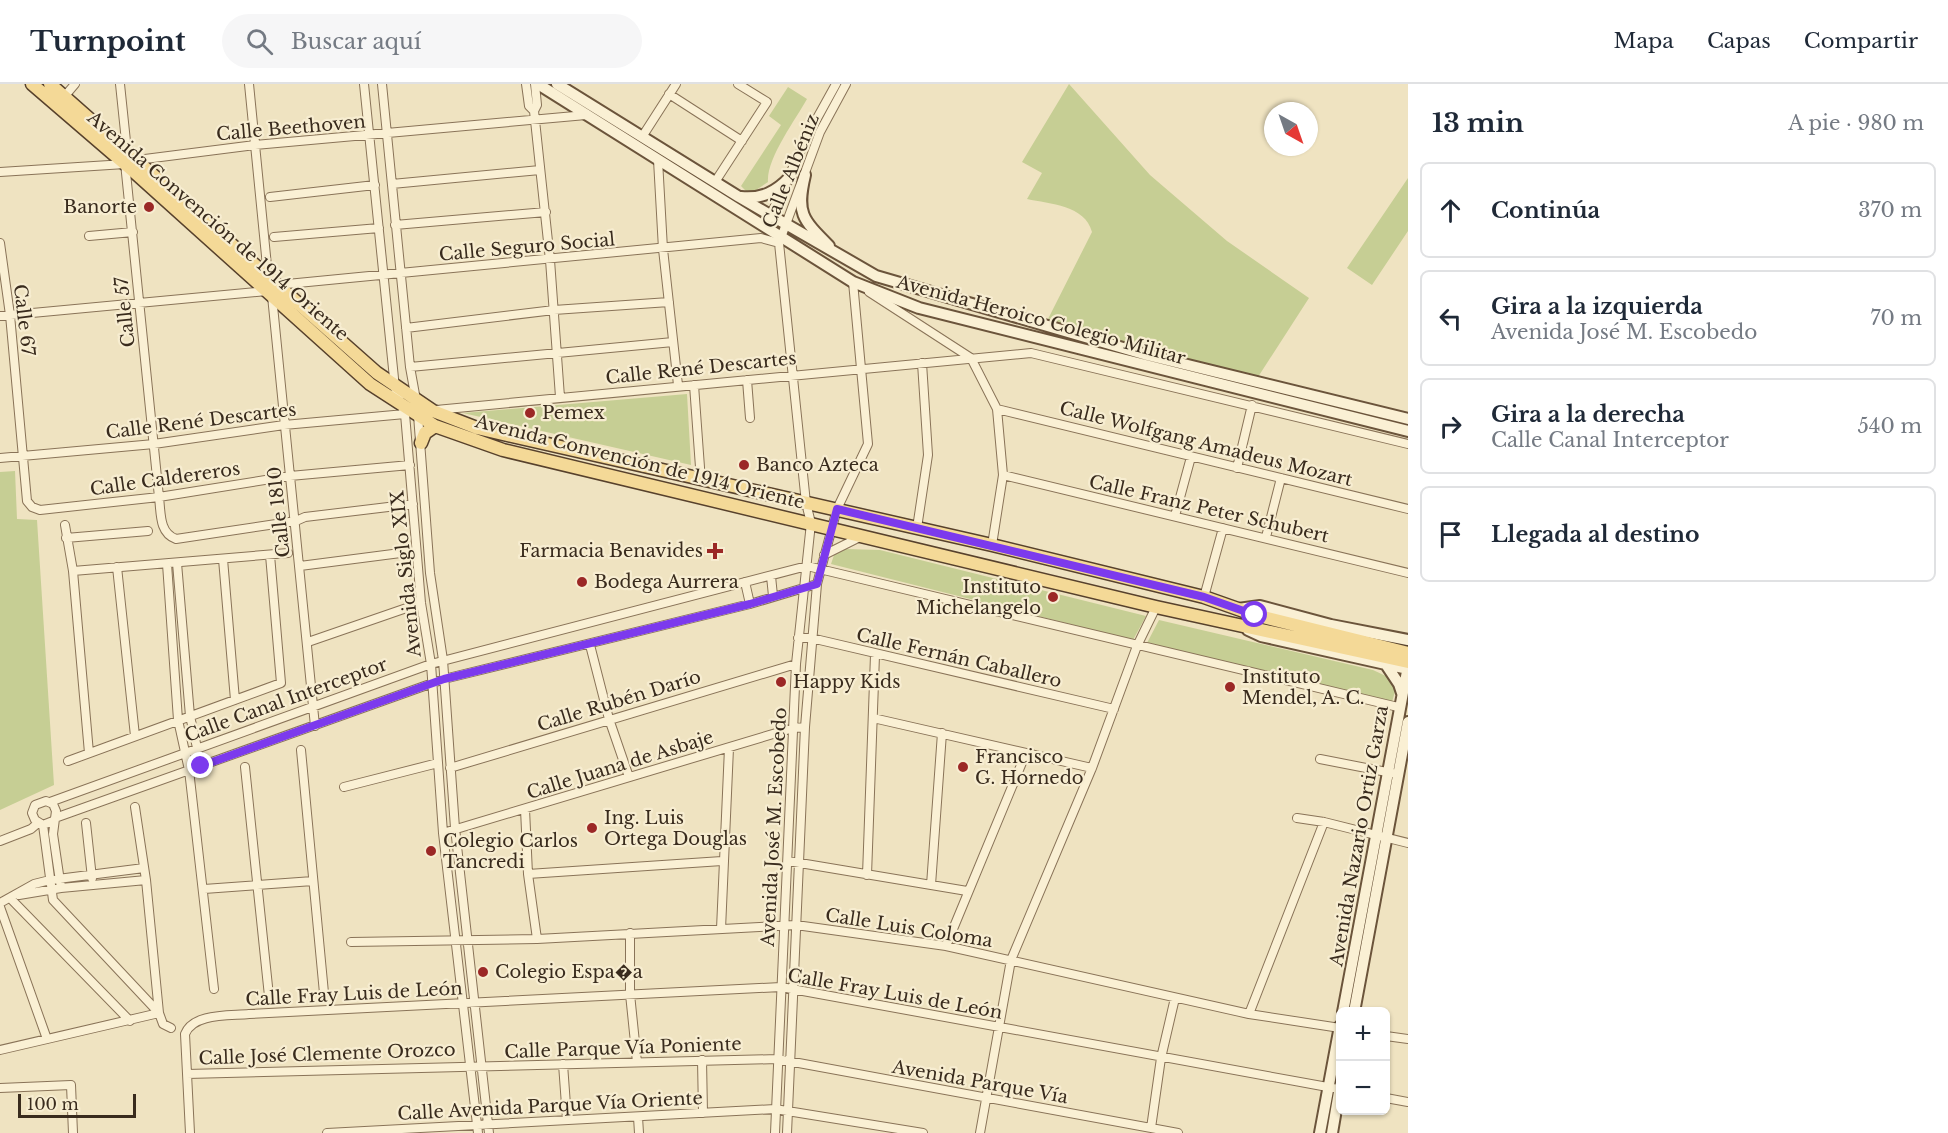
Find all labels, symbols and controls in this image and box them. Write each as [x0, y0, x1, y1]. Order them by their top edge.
search box [222, 14, 642, 68]
text: Turnpoint [30, 24, 186, 59]
icon: search [243, 25, 276, 58]
text: Buscar aquí [291, 28, 421, 55]
text: Mapa [1614, 28, 1674, 54]
text: Capas [1707, 28, 1771, 54]
text: Compartir [1804, 28, 1918, 54]
north arrow [1264, 102, 1318, 156]
street label: Avenida Convención de 1914 Oriente [82, 106, 353, 345]
text: 13 min [1432, 107, 1524, 139]
street label: Calle Beethoven [215, 111, 367, 145]
street label: Calle Albéniz [758, 111, 824, 231]
text: A pie · 980 m [1788, 111, 1924, 135]
icon: ahead [1434, 194, 1467, 227]
place label: Banorte [63, 196, 137, 218]
text: Continúa [1491, 197, 1600, 224]
text: 370 m [1858, 198, 1922, 222]
marker: Banorte [142, 200, 156, 214]
street label: Calle Seguro Social [438, 228, 616, 266]
street label: Avenida Heroico Colegio Militar [893, 271, 1188, 369]
street label: Calle 57 [110, 275, 140, 348]
street label: Calle 67 [9, 283, 39, 358]
text: Gira a la izquierda [1491, 293, 1703, 320]
icon: left [1434, 302, 1467, 335]
text: 70 m [1870, 306, 1922, 330]
text: Avenida José M. Escobedo [1491, 320, 1757, 344]
street label: Calle René Descartes [605, 347, 797, 389]
street label: Calle Wolfgang Amadeus Mozart [1057, 397, 1355, 491]
street label: Calle René Descartes [104, 398, 298, 444]
text: Gira a la derecha [1491, 401, 1685, 428]
place label: Pemex [542, 402, 605, 424]
marker: Pemex [523, 406, 537, 420]
street label: Avenida Convención de 1914 Oriente [472, 410, 807, 514]
icon: right [1434, 410, 1467, 443]
text: 540 m [1857, 414, 1922, 438]
text: Calle Canal Interceptor [1491, 428, 1729, 452]
place label: Banco Azteca [756, 454, 879, 476]
street label: Calle Caldereros [89, 458, 241, 500]
marker: Banco Azteca [737, 458, 751, 472]
street label: Calle 1810 [263, 465, 295, 559]
street label: Calle Franz Peter Schubert [1087, 471, 1331, 547]
street label: Avenida Siglo XIX [386, 489, 426, 659]
icon: arrive [1434, 518, 1467, 551]
text: Llegada al destino [1491, 521, 1700, 548]
place label: Farmacia Benavides [519, 540, 703, 562]
marker: Farmacia Benavides [708, 544, 722, 558]
place label: Bodega Aurrera [594, 571, 739, 593]
marker: Bodega Aurrera [575, 575, 589, 589]
place label: Instituto Michelangelo [916, 576, 1041, 619]
marker: Instituto Michelangelo [1046, 590, 1060, 604]
route start [1241, 601, 1267, 627]
street label: Calle Fernán Caballero [854, 624, 1064, 692]
street label: Calle Canal Interceptor [182, 653, 391, 747]
street label: Calle Rubén Darío [535, 666, 703, 736]
place label: Instituto Mendel, A. C. [1242, 666, 1365, 709]
place label: Happy Kids [793, 671, 900, 693]
marker: Happy Kids [774, 675, 788, 689]
marker: Instituto Mendel, A. C. [1223, 680, 1237, 694]
street label: Avenida Nazario Ortiz Garza [1325, 704, 1393, 969]
street label: Avenida José M. Escobedo [757, 707, 791, 948]
street label: Calle Juana de Asbaje [524, 726, 716, 804]
place label: Francisco G. Hornedo [975, 746, 1084, 789]
route end [187, 752, 213, 778]
marker: Francisco G. Hornedo [956, 760, 970, 774]
place label: Ing. Luis Ortega Douglas [604, 807, 747, 850]
marker: Ing. Luis Ortega Douglas [585, 821, 599, 835]
place label: Colegio Carlos Tancredi [443, 830, 578, 873]
marker: Colegio Carlos Tancredi [424, 844, 438, 858]
street label: Calle Luis Coloma [824, 904, 994, 952]
place label: Colegio Espa�a [495, 961, 643, 983]
street label: Calle Fray Luis de León [786, 964, 1004, 1024]
marker: Colegio Espa�a [476, 965, 490, 979]
street label: Calle Fray Luis de León [245, 977, 463, 1011]
map controls [1336, 1007, 1390, 1115]
button: + [1336, 1007, 1390, 1061]
street label: Calle Parque Vía Poniente [504, 1033, 742, 1063]
street label: Calle José Clemente Orozco [198, 1039, 456, 1069]
street label: Avenida Parque Vía [889, 1056, 1070, 1108]
button: − [1336, 1061, 1390, 1115]
street label: Calle Avenida Parque Vía Oriente [397, 1087, 703, 1125]
scale bar [18, 1091, 136, 1118]
text: 100 m [27, 1094, 79, 1114]

